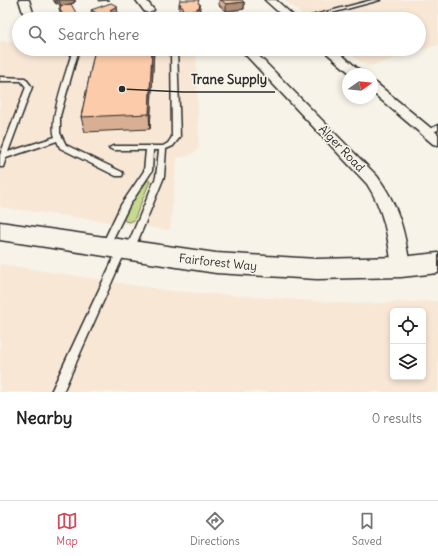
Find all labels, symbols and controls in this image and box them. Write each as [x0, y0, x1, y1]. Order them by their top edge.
search box [12, 12, 426, 56]
icon: search [26, 23, 48, 45]
text: Search here [58, 25, 139, 44]
callout: Trane Supply [183, 67, 275, 92]
north arrow [342, 68, 378, 104]
text: Trane Supply [191, 71, 267, 88]
street label: Alger Road [316, 121, 368, 175]
street label: Fairforest Way [178, 250, 258, 274]
map controls [390, 308, 426, 380]
button: locate [390, 308, 426, 344]
button: layers [390, 344, 426, 380]
text: Nearby [16, 407, 72, 429]
text: 0 results [372, 410, 422, 427]
tab: Map [56, 510, 78, 548]
tab: Directions [190, 510, 240, 548]
tab: Saved [352, 510, 382, 548]

